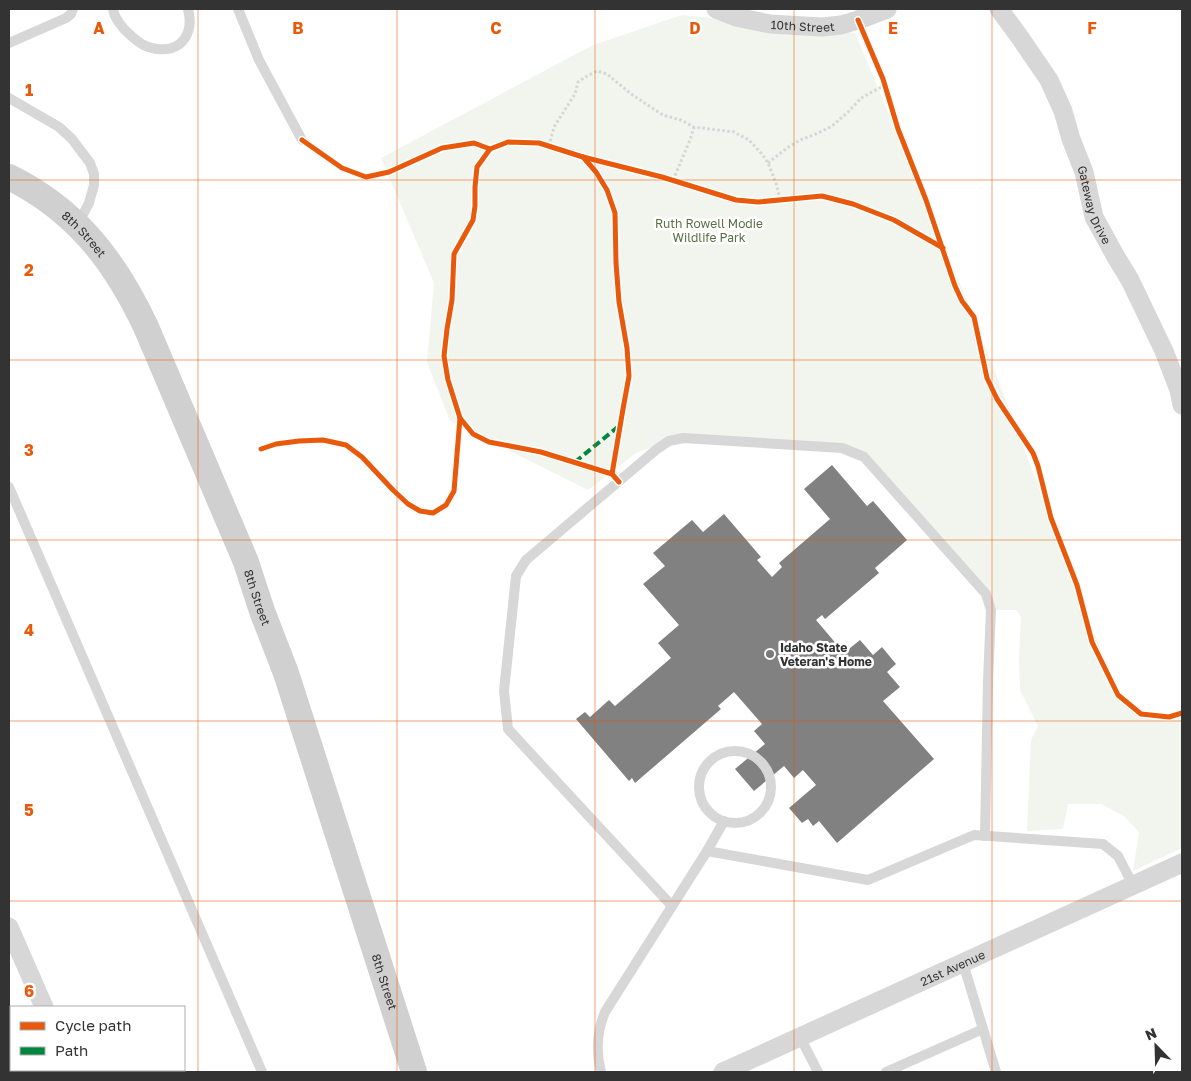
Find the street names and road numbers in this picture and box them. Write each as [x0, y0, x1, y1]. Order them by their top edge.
street label: 10th Street [770, 17, 836, 35]
street label: Gateway Drive [1075, 163, 1115, 247]
street label: 8th Street [59, 207, 110, 260]
street label: 8th Street [241, 567, 274, 628]
street label: 21st Avenue [918, 946, 987, 989]
street label: 8th Street [369, 952, 401, 1012]

